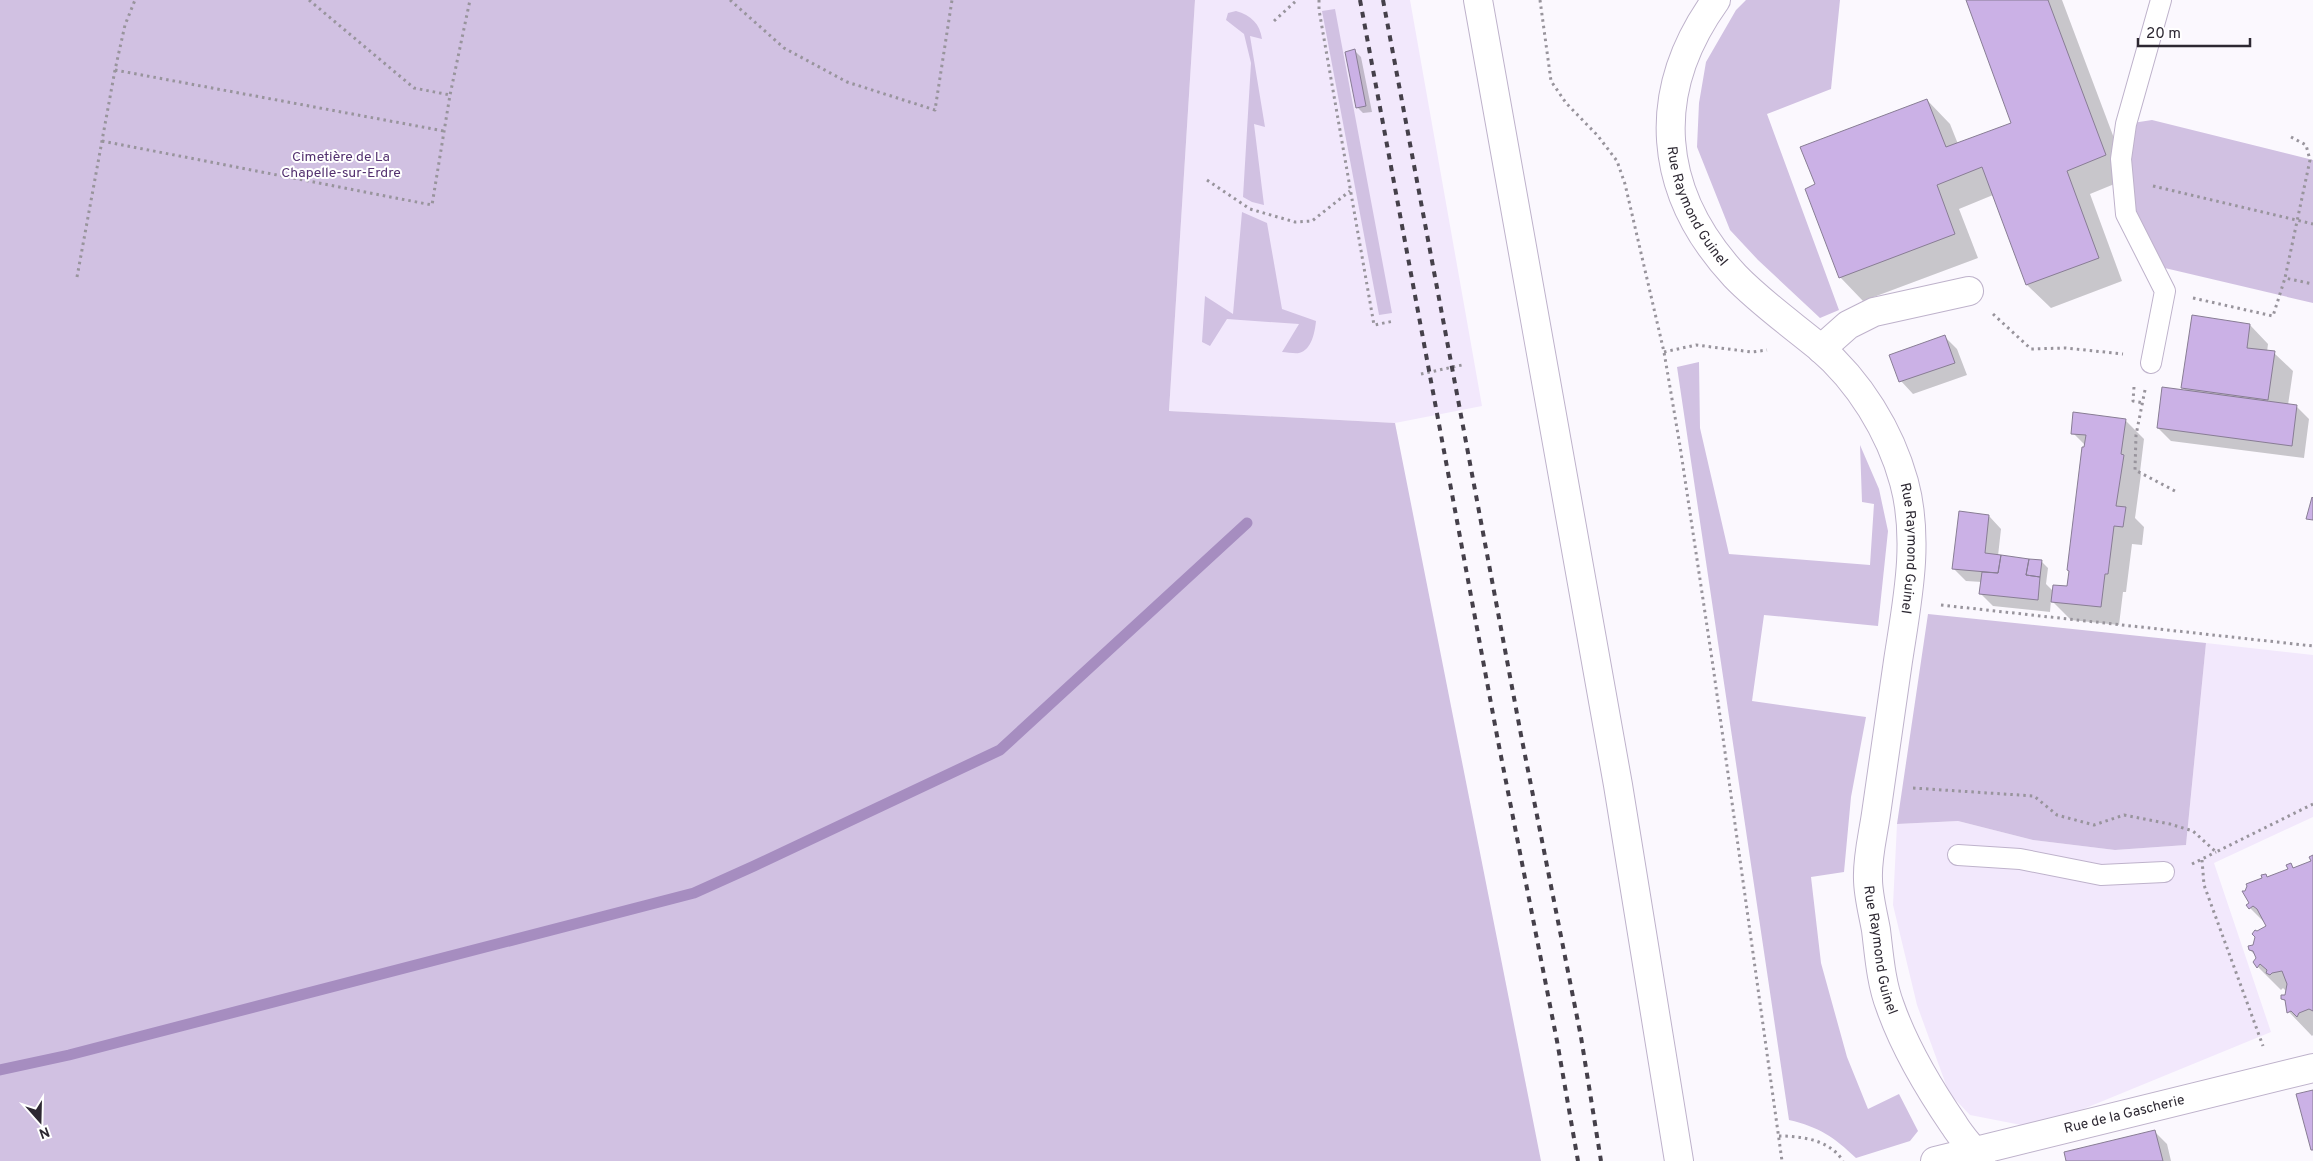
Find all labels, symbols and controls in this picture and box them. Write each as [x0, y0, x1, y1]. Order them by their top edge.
scale bar [2138, 15, 2250, 47]
text: 20 m [2146, 25, 2181, 44]
street label: Rue Raymond Guinel [1663, 145, 1731, 270]
park label: Cimetière de La Chapelle-sur-Erdre [281, 149, 401, 182]
street label: Rue Raymond Guinel [1896, 481, 1920, 615]
street label: Rue Raymond Guinel [1860, 885, 1901, 1017]
street label: Rue de la Gascherie [2062, 1091, 2186, 1137]
north arrow [15, 1096, 65, 1146]
text: N [36, 1122, 52, 1142]

